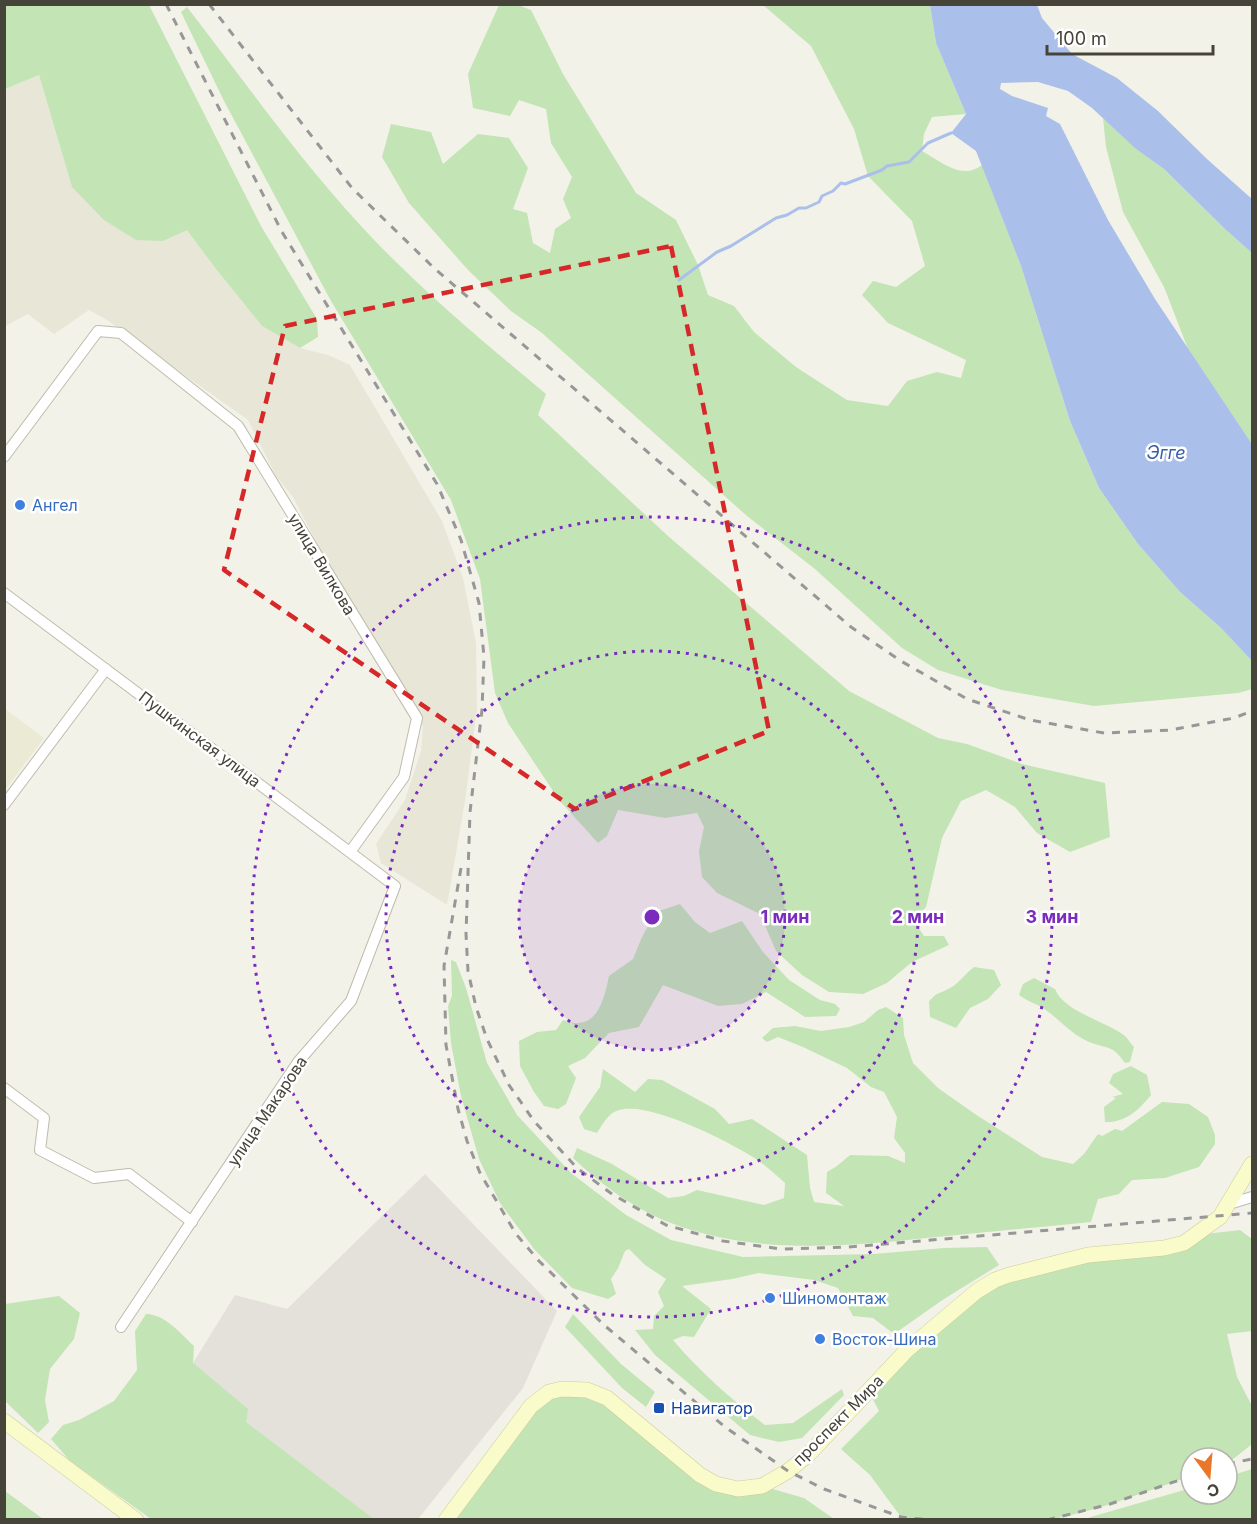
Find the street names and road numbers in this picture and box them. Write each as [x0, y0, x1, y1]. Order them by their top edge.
street label: улица Вилкова [284, 510, 360, 618]
street label: Пушкинская улица [135, 687, 265, 791]
street label: улица Макарова [223, 1052, 311, 1170]
street label: проспект Мира [788, 1370, 888, 1470]

